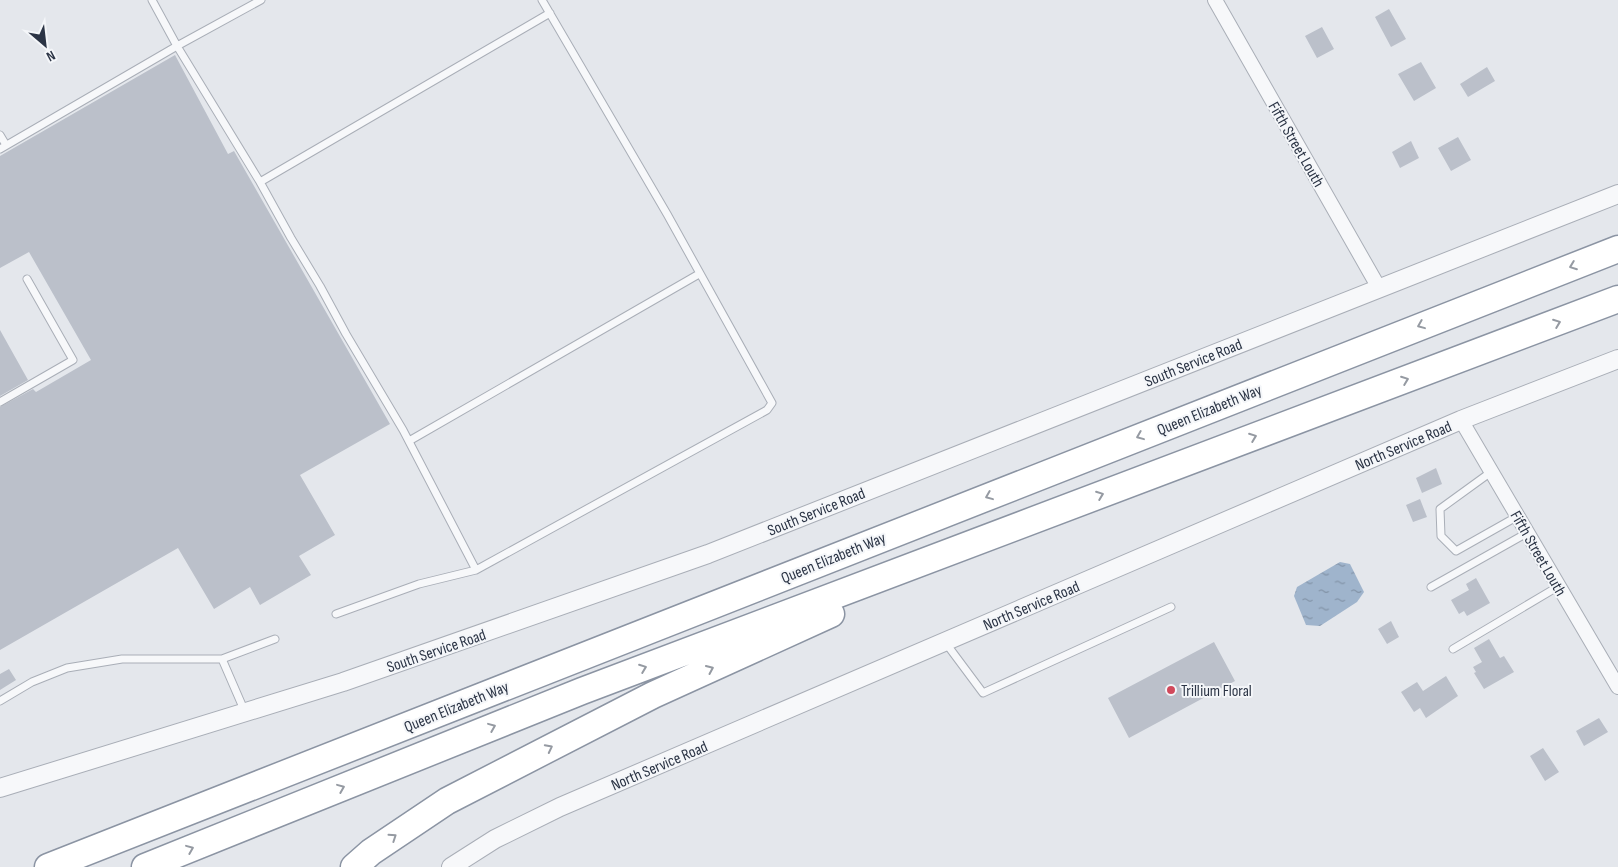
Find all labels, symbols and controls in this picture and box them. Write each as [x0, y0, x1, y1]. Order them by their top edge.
north arrow [20, 20, 70, 70]
text: N [44, 47, 58, 65]
street label: Fifth Street Louth [1264, 99, 1328, 191]
one-way arrow [1569, 260, 1577, 270]
one-way arrow [1417, 319, 1426, 329]
one-way arrow [1552, 319, 1560, 329]
street label: South Service Road [1142, 335, 1245, 392]
one-way arrow [1400, 376, 1408, 386]
street label: Queen Elizabeth Way [1154, 381, 1265, 440]
street label: North Service Road [1352, 418, 1455, 475]
one-way arrow [1136, 430, 1145, 440]
one-way arrow [1248, 433, 1256, 443]
street label: South Service Road [765, 484, 868, 541]
one-way arrow [985, 490, 993, 500]
one-way arrow [1096, 491, 1104, 501]
street label: Fifth Street Louth [1506, 508, 1570, 600]
street label: Queen Elizabeth Way [778, 529, 889, 588]
street label: North Service Road [980, 578, 1083, 635]
street label: South Service Road [384, 626, 489, 677]
one-way arrow [638, 664, 647, 674]
one-way arrow [705, 664, 714, 675]
street label: Queen Elizabeth Way [401, 678, 512, 737]
place label: Trillium Floral [1181, 682, 1252, 701]
marker: Trillium Floral [1165, 684, 1177, 696]
one-way arrow [487, 723, 496, 733]
street label: North Service Road [608, 738, 711, 795]
one-way arrow [544, 744, 553, 754]
one-way arrow [336, 784, 345, 794]
one-way arrow [387, 834, 396, 844]
one-way arrow [186, 844, 194, 854]

